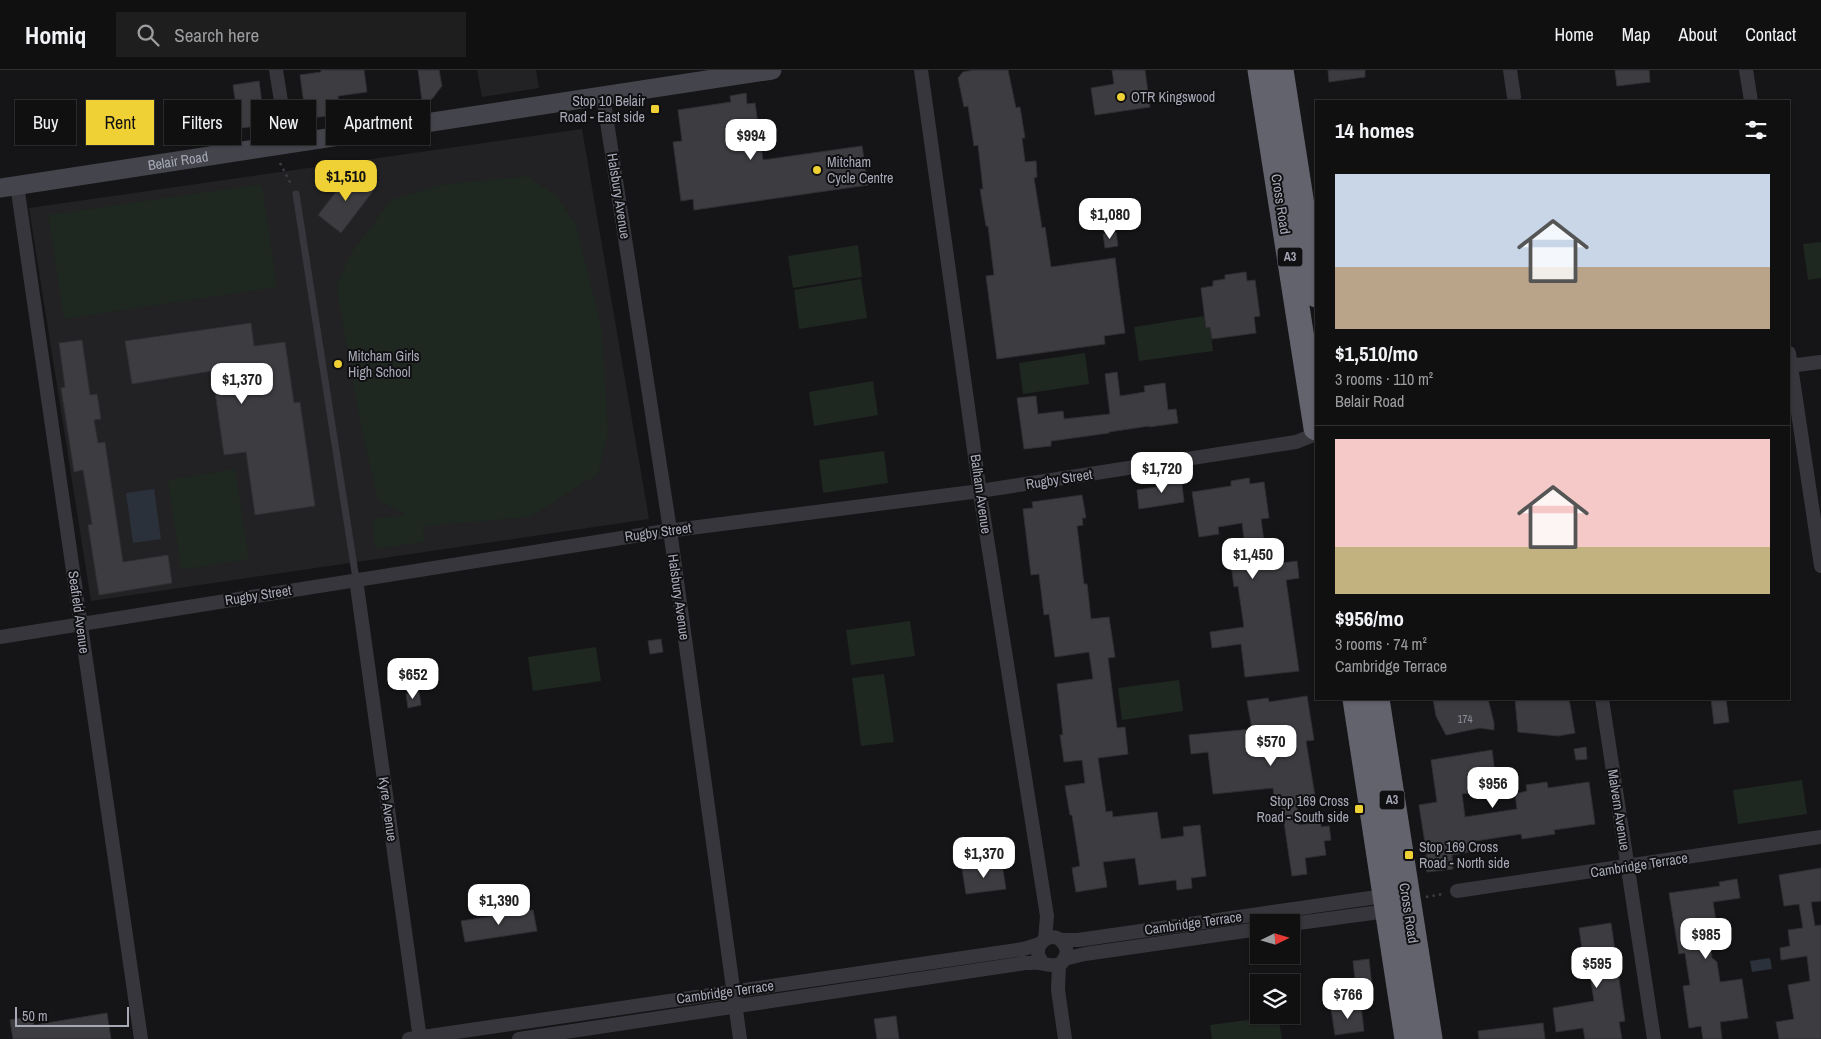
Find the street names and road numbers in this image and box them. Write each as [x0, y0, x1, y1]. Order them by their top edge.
street label: Belair Road [147, 147, 209, 174]
street label: Halsbury Avenue [603, 152, 635, 240]
street label: Cross Road [1267, 173, 1295, 235]
road number: A3 [1278, 248, 1302, 266]
street label: Balham Avenue [967, 453, 995, 535]
street label: Rugby Street [1024, 465, 1094, 493]
street label: Rugby Street [624, 518, 692, 546]
street label: Halsbury Avenue [664, 553, 694, 641]
street label: Seafield Avenue [64, 569, 94, 655]
street label: Rugby Street [223, 581, 293, 609]
street label: Malvern Avenue [1604, 768, 1634, 852]
street label: Kyre Avenue [375, 776, 401, 842]
road number: A3 [1380, 790, 1404, 810]
street label: Cambridge Terrace [1589, 848, 1689, 882]
street label: Cross Road [1395, 882, 1423, 944]
street label: Cambridge Terrace [1143, 907, 1243, 939]
street label: Cambridge Terrace [675, 976, 775, 1008]

